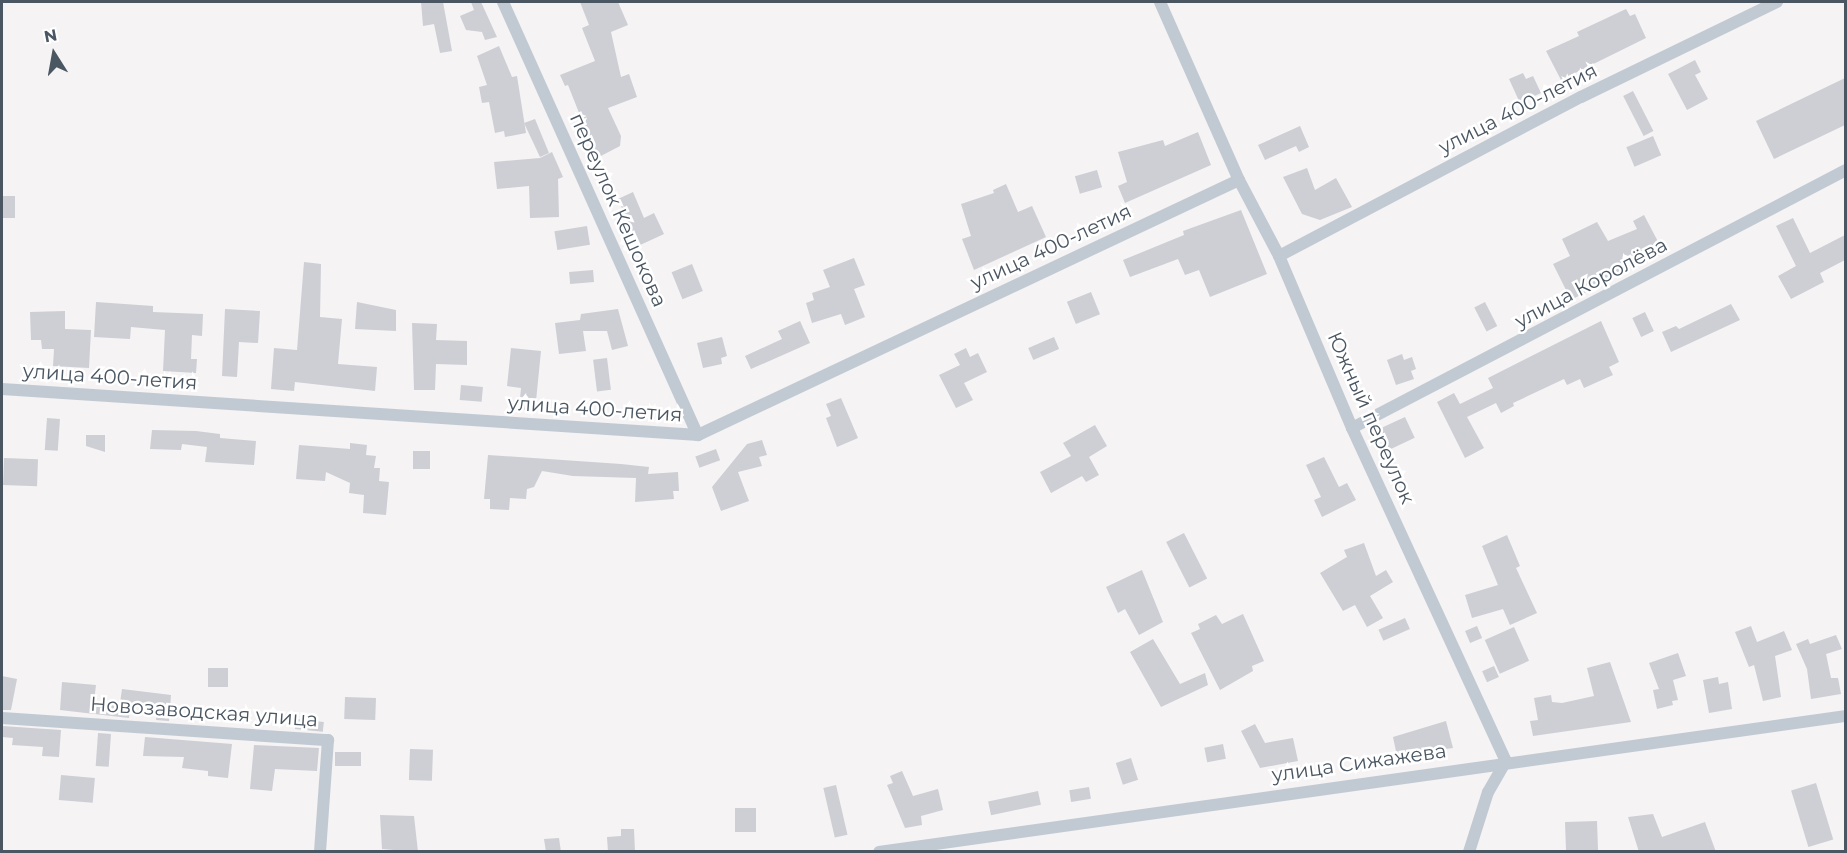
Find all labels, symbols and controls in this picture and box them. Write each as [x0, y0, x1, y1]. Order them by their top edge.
north arrow [24, 24, 84, 84]
text: N [42, 25, 59, 46]
street label: улица 400-летия [1435, 59, 1601, 159]
street label: переулок Кешокова [564, 109, 672, 311]
street label: улица 400-летия [967, 199, 1135, 295]
street label: улица Королёва [1511, 233, 1671, 333]
street label: Южный переулок [1322, 328, 1420, 508]
street label: улица 400-летия [22, 359, 198, 395]
street label: улица 400-летия [507, 391, 683, 427]
street label: Новозаводская улица [89, 692, 319, 732]
street label: улица Сижажева [1270, 739, 1448, 787]

